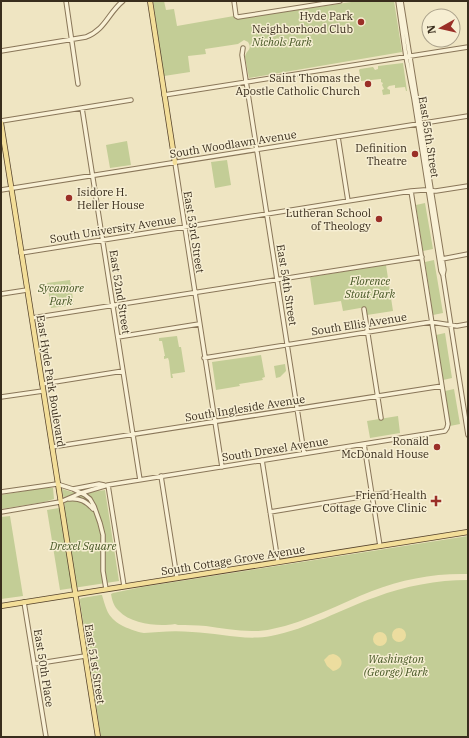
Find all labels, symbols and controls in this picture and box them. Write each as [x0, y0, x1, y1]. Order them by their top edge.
north arrow [421, 8, 461, 48]
place label: Hyde Park Neighborhood Club [252, 9, 354, 36]
marker: Hyde Park Neighborhood Club [356, 17, 366, 27]
text: N [424, 24, 439, 35]
park label: Nichols Park [251, 35, 312, 49]
place label: Saint Thomas the Apostle Catholic Church [235, 71, 360, 98]
marker: Saint Thomas the Apostle Catholic Church [363, 79, 373, 89]
street label: East 55th Street [416, 95, 442, 179]
street label: South Woodlawn Avenue [169, 127, 298, 161]
place label: Definition Theatre [355, 141, 407, 168]
marker: Definition Theatre [410, 149, 420, 159]
place label: Isidore H. Heller House [77, 185, 145, 212]
street label: East 53rd Street [181, 190, 207, 274]
marker: Isidore H. Heller House [64, 193, 74, 203]
place label: Lutheran School of Theology [286, 206, 371, 233]
street label: South University Avenue [49, 212, 177, 246]
marker: Lutheran School of Theology [374, 214, 384, 224]
street label: East 54th Street [274, 243, 300, 327]
street label: East 52nd Street [106, 249, 134, 335]
park label: Florence Stout Park [344, 274, 395, 301]
park label: Sycamore Park [37, 281, 84, 308]
street label: South Ellis Avenue [310, 310, 408, 338]
street label: East Hyde Park Boulevard [34, 314, 68, 448]
street label: South Ingleside Avenue [184, 392, 306, 424]
street label: South Drexel Avenue [221, 434, 329, 464]
place label: Ronald McDonald House [341, 434, 429, 461]
marker: Ronald McDonald House [432, 442, 442, 452]
place label: Friend Health Cottage Grove Clinic [323, 488, 427, 515]
marker: Friend Health Cottage Grove Clinic [430, 495, 442, 507]
park label: Drexel Square [49, 539, 116, 553]
street label: South Cottage Grove Avenue [160, 542, 306, 578]
street label: East 51st Street [82, 623, 108, 705]
street label: East 50th Place [31, 628, 57, 708]
park label: Washington (George) Park [364, 652, 428, 679]

